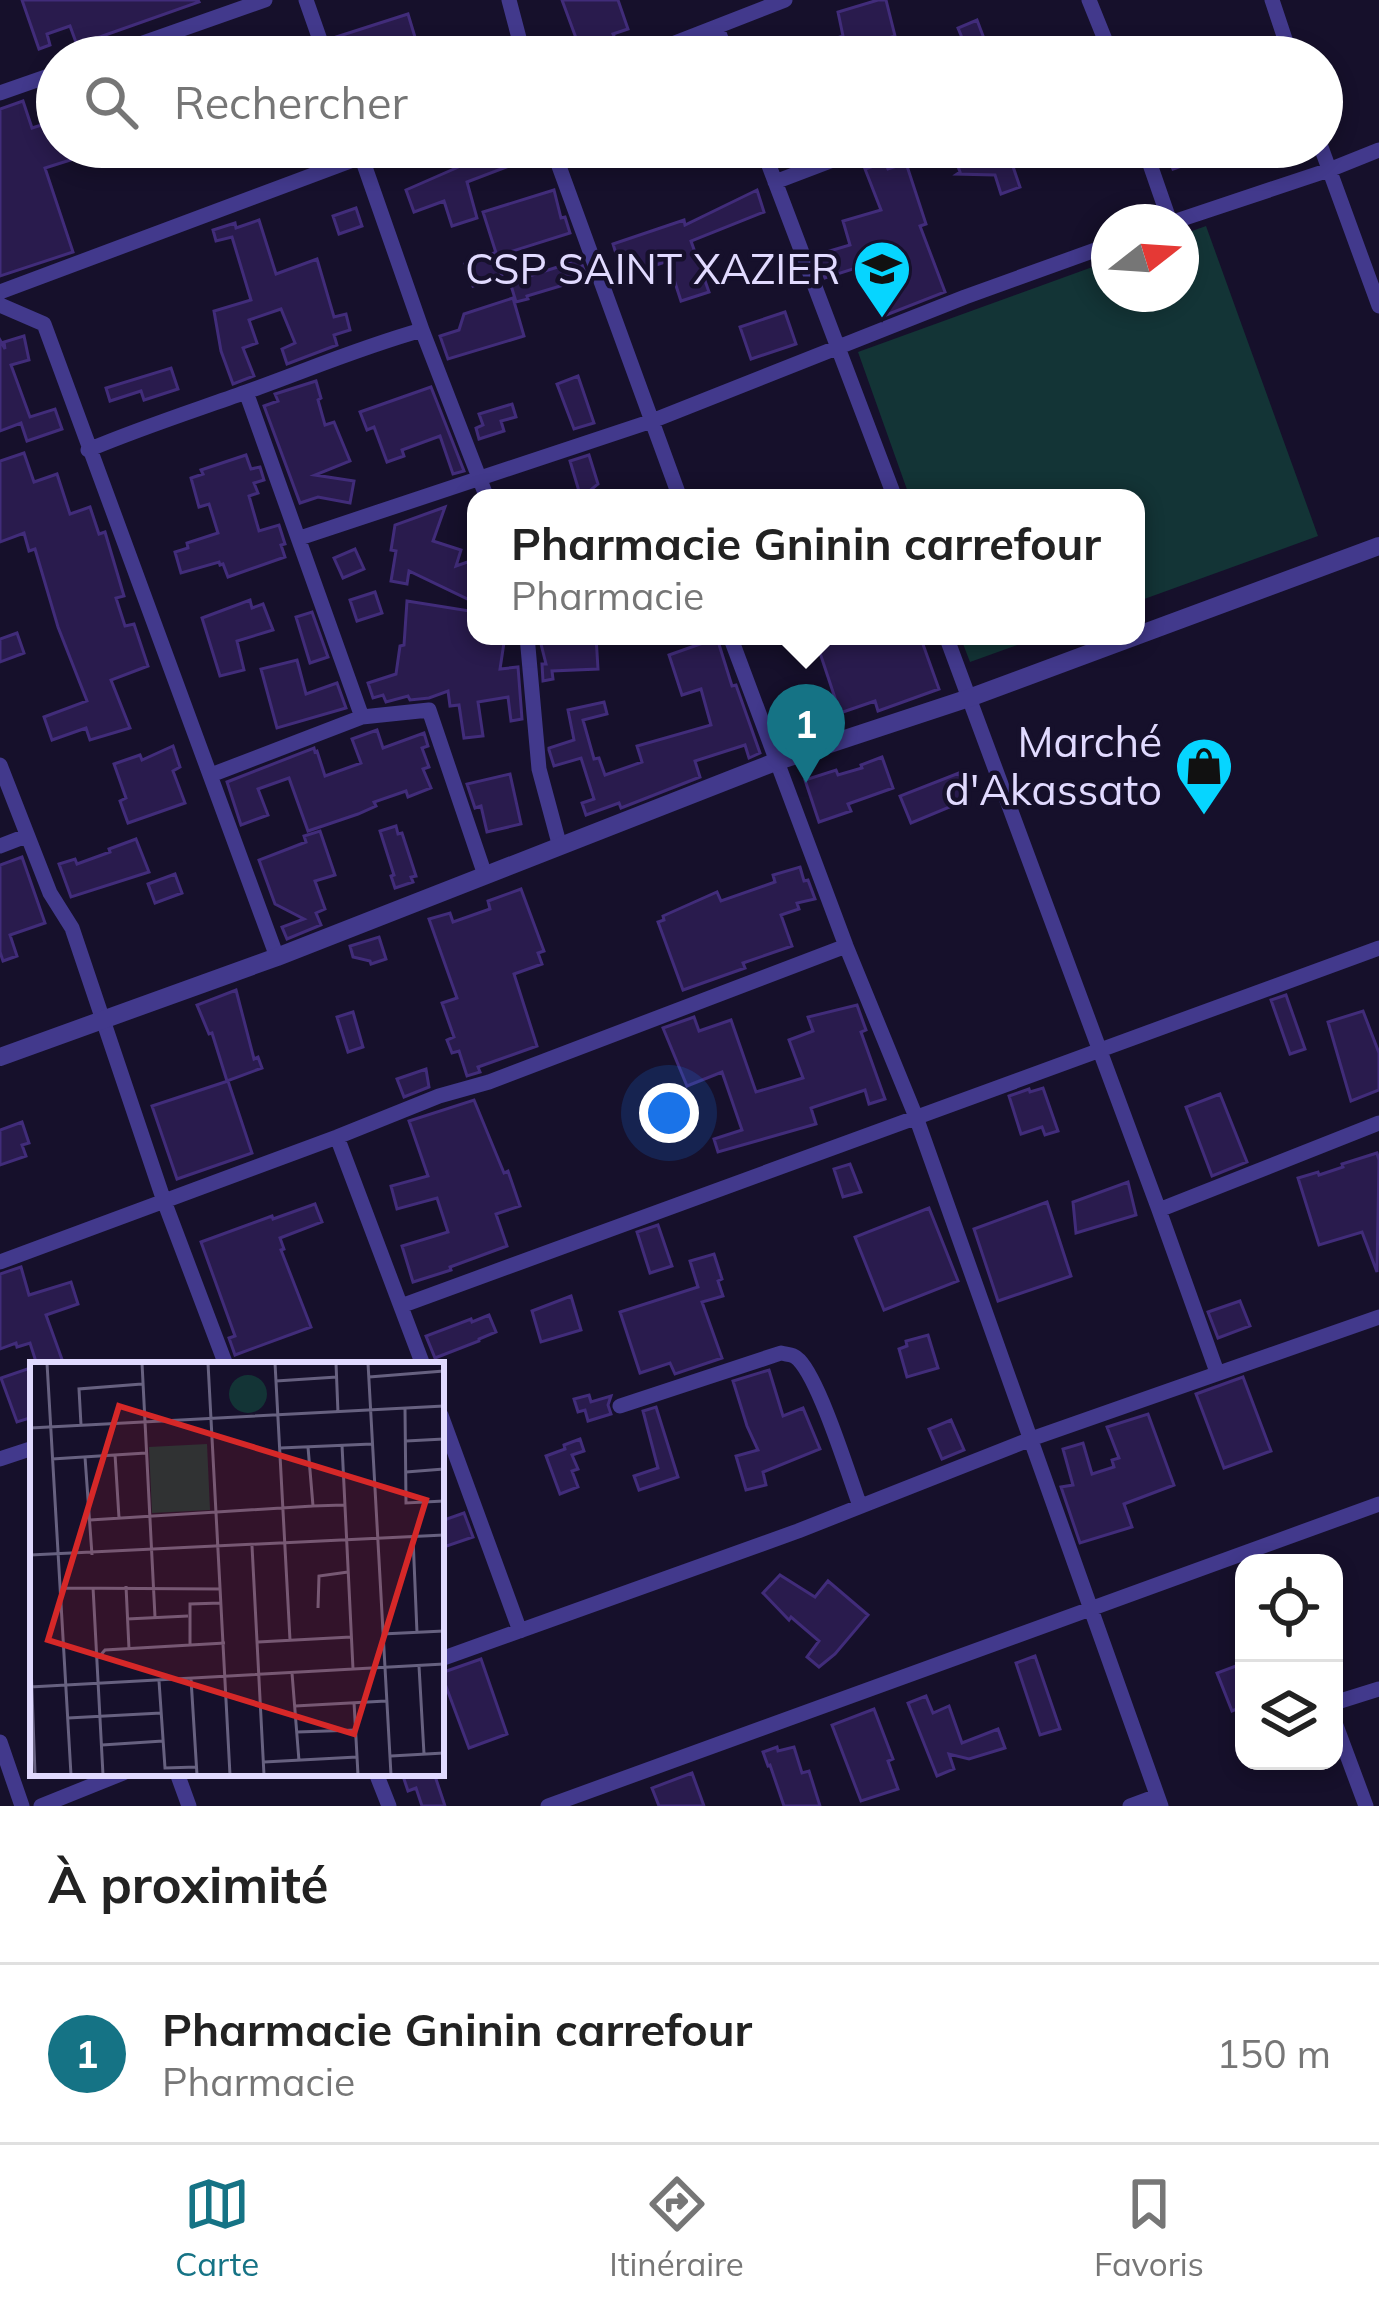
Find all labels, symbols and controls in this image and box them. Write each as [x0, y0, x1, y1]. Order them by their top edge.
search box [36, 36, 1343, 168]
icon: search [78, 69, 144, 135]
text: Rechercher [174, 74, 408, 130]
north arrow [1091, 204, 1199, 312]
school or university icon: CSP SAINT XAZIER [851, 238, 913, 320]
place label: CSP SAINT XAZIER [465, 242, 840, 295]
popup [467, 489, 1145, 645]
text: Pharmacie Gninin carrefour [511, 515, 1101, 571]
text: Pharmacie [511, 571, 704, 620]
pin: 1 [767, 684, 845, 783]
place label: Marché d'Akassato [945, 715, 1162, 816]
shop icon: Marché d'Akassato [1173, 735, 1235, 817]
your location [639, 1083, 699, 1143]
inset map [30, 1362, 444, 1776]
map controls [1235, 1554, 1343, 1770]
button: locate [1235, 1554, 1343, 1662]
button: layers [1235, 1662, 1343, 1770]
text: À proximité [48, 1852, 329, 1916]
text: Pharmacie Gninin carrefour [162, 2001, 752, 2057]
text: 1 [75, 2029, 99, 2078]
text: 150 m [1216, 2029, 1331, 2078]
text: Pharmacie [162, 2057, 355, 2106]
tab: Carte [175, 2171, 259, 2284]
tab: Itinéraire [609, 2171, 744, 2284]
tab: Favoris [1094, 2171, 1204, 2284]

